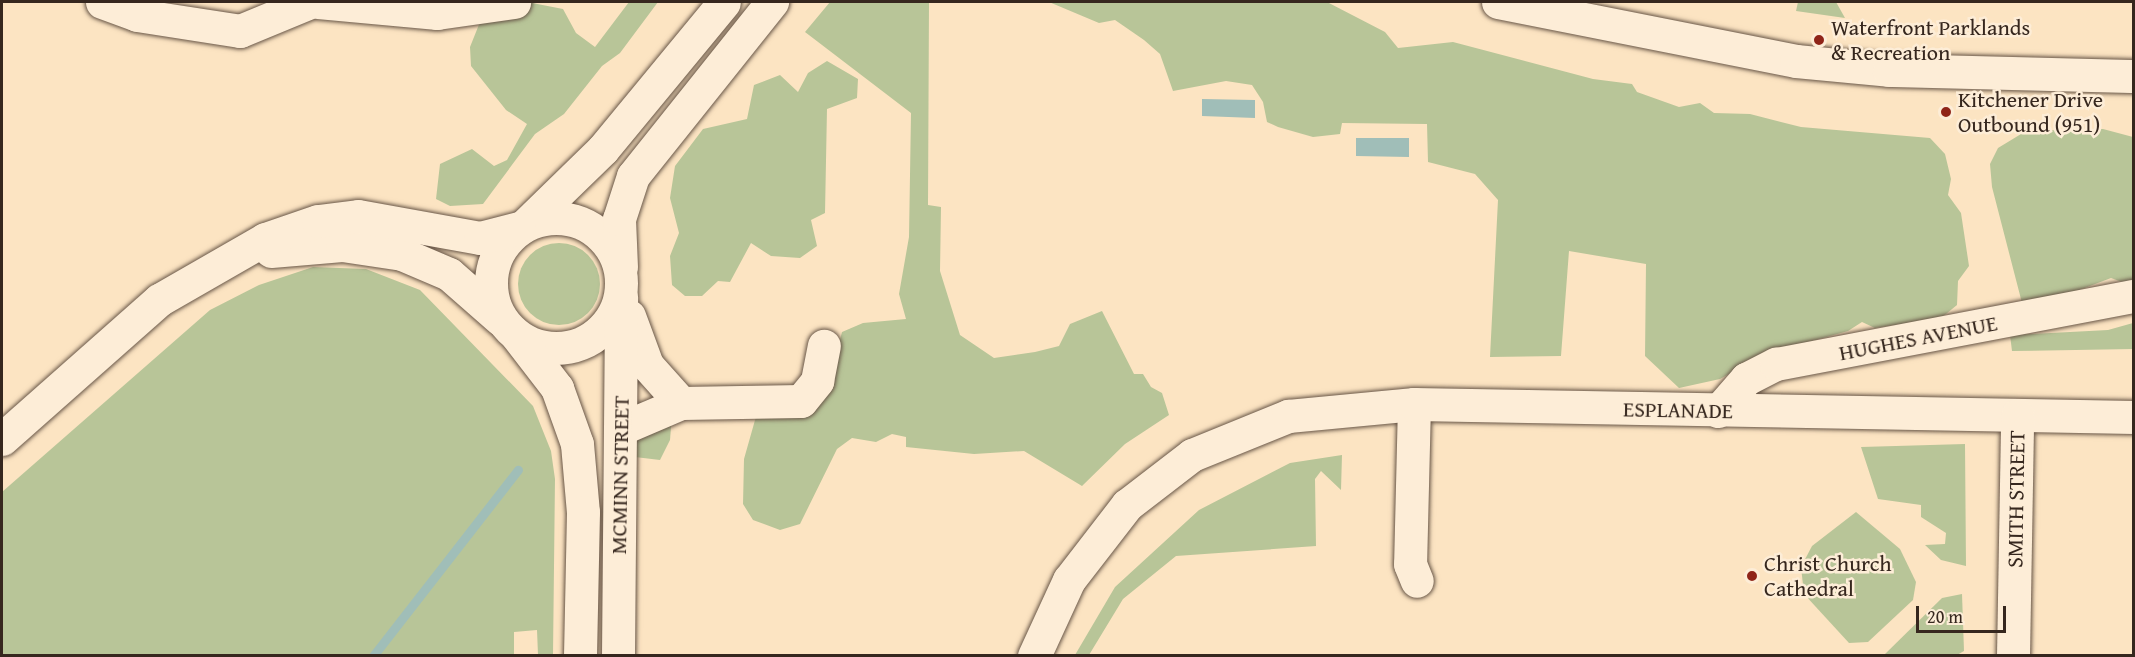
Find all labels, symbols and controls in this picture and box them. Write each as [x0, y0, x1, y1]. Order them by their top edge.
place label: Waterfront Parklands & Recreation [1831, 14, 2030, 66]
marker: Waterfront Parklands & Recreation [1812, 33, 1826, 47]
place label: Kitchener Drive Outbound (951) [1958, 86, 2103, 138]
marker: Kitchener Drive Outbound (951) [1939, 105, 1953, 119]
street label: HUGHES AVENUE [1837, 310, 1999, 366]
street label: MCMINN STREET [605, 395, 635, 555]
street label: ESPLANADE [1623, 396, 1733, 424]
street label: SMITH STREET [2002, 430, 2030, 568]
place label: Christ Church Cathedral [1764, 550, 1892, 602]
marker: Christ Church Cathedral [1745, 569, 1759, 583]
scale bar [1919, 594, 2009, 632]
text: 20 m [1927, 603, 1963, 630]

